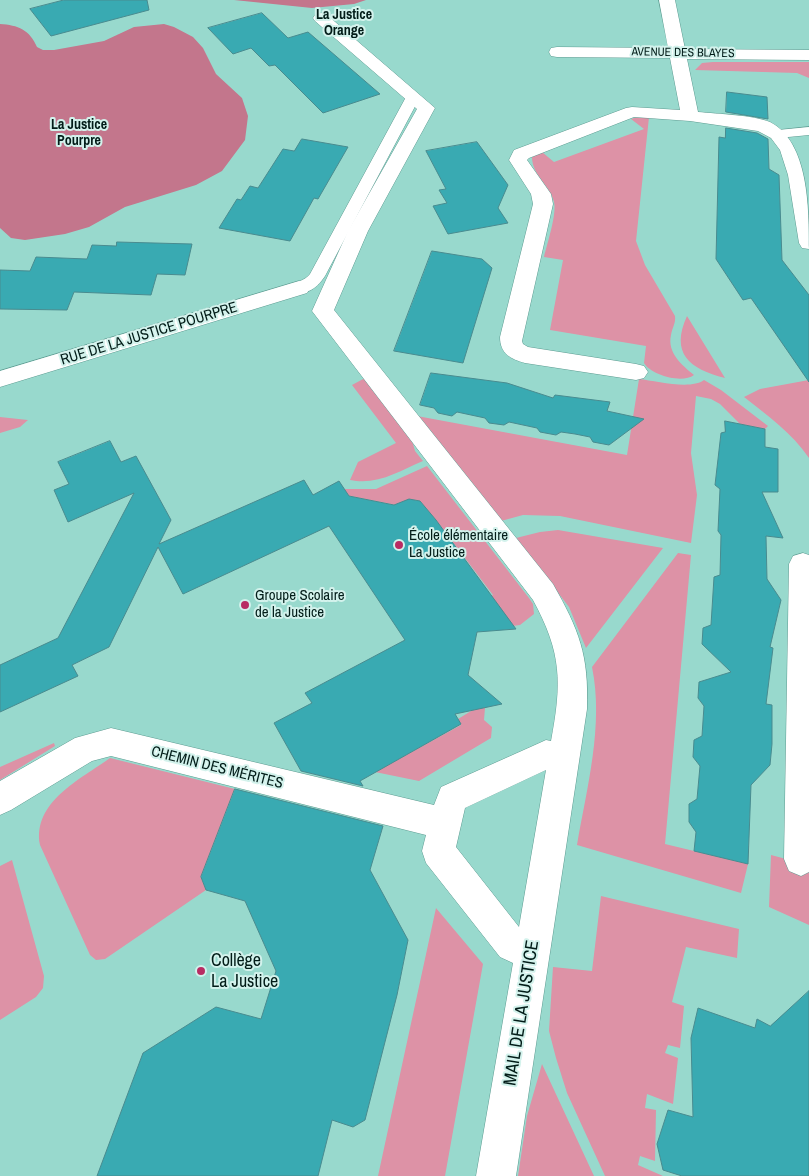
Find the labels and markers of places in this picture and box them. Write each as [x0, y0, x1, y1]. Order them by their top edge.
place label: École élémentaire La Justice [409, 527, 508, 562]
marker: École élémentaire La Justice [393, 539, 405, 551]
place label: Groupe Scolaire de la Justice [255, 587, 345, 622]
marker: Groupe Scolaire de la Justice [239, 599, 251, 611]
place label: Collège La Justice [211, 950, 278, 992]
marker: Collège La Justice [195, 965, 207, 977]

